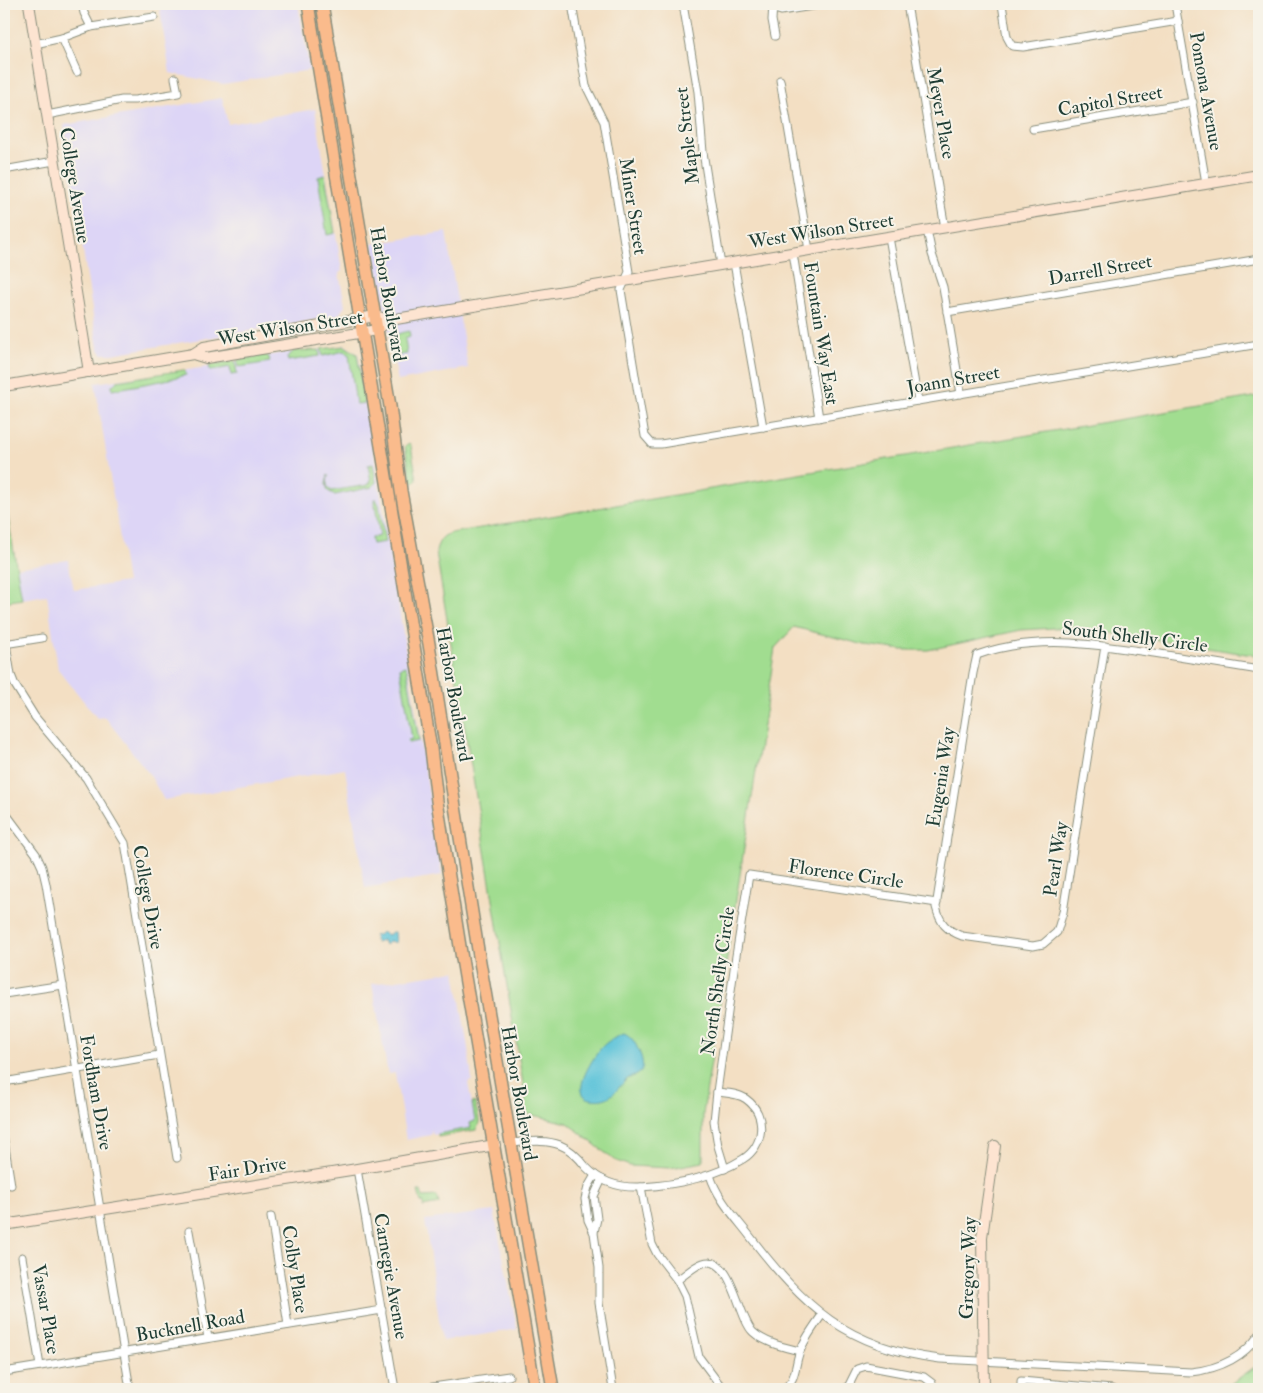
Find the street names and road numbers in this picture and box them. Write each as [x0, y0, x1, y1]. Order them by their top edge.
street label: Pomona Avenue [1184, 30, 1228, 152]
street label: Meyer Place [921, 65, 961, 161]
street label: Capitol Street [1056, 80, 1165, 123]
street label: Maple Street [669, 86, 706, 186]
street label: College Avenue [54, 126, 96, 245]
street label: Miner Street [613, 156, 653, 256]
street label: West Wilson Street [746, 208, 896, 254]
street label: Harbor Boulevard [364, 225, 412, 364]
street label: Darrell Street [1046, 249, 1154, 291]
street label: Fountain Way East [798, 260, 844, 407]
street label: West Wilson Street [215, 305, 365, 351]
street label: Joann Street [904, 360, 1001, 400]
street label: South Shelly Circle [1061, 616, 1209, 658]
street label: Harbor Boulevard [430, 625, 478, 764]
street label: Eugenia Way [921, 725, 961, 829]
street label: Pearl Way [1038, 819, 1074, 899]
street label: College Drive [127, 843, 169, 951]
street label: Florence Circle [787, 854, 905, 894]
street label: North Shelly Circle [696, 905, 740, 1057]
street label: Harbor Boulevard [495, 1024, 543, 1163]
street label: Fordham Drive [74, 1033, 118, 1152]
street label: Fair Drive [206, 1151, 288, 1187]
street label: Carnegie Avenue [368, 1211, 414, 1341]
street label: Gregory Way [954, 1216, 982, 1320]
street label: Colby Place [276, 1223, 314, 1315]
street label: Vassar Place [26, 1262, 66, 1356]
street label: Bucknell Road [134, 1304, 247, 1347]

